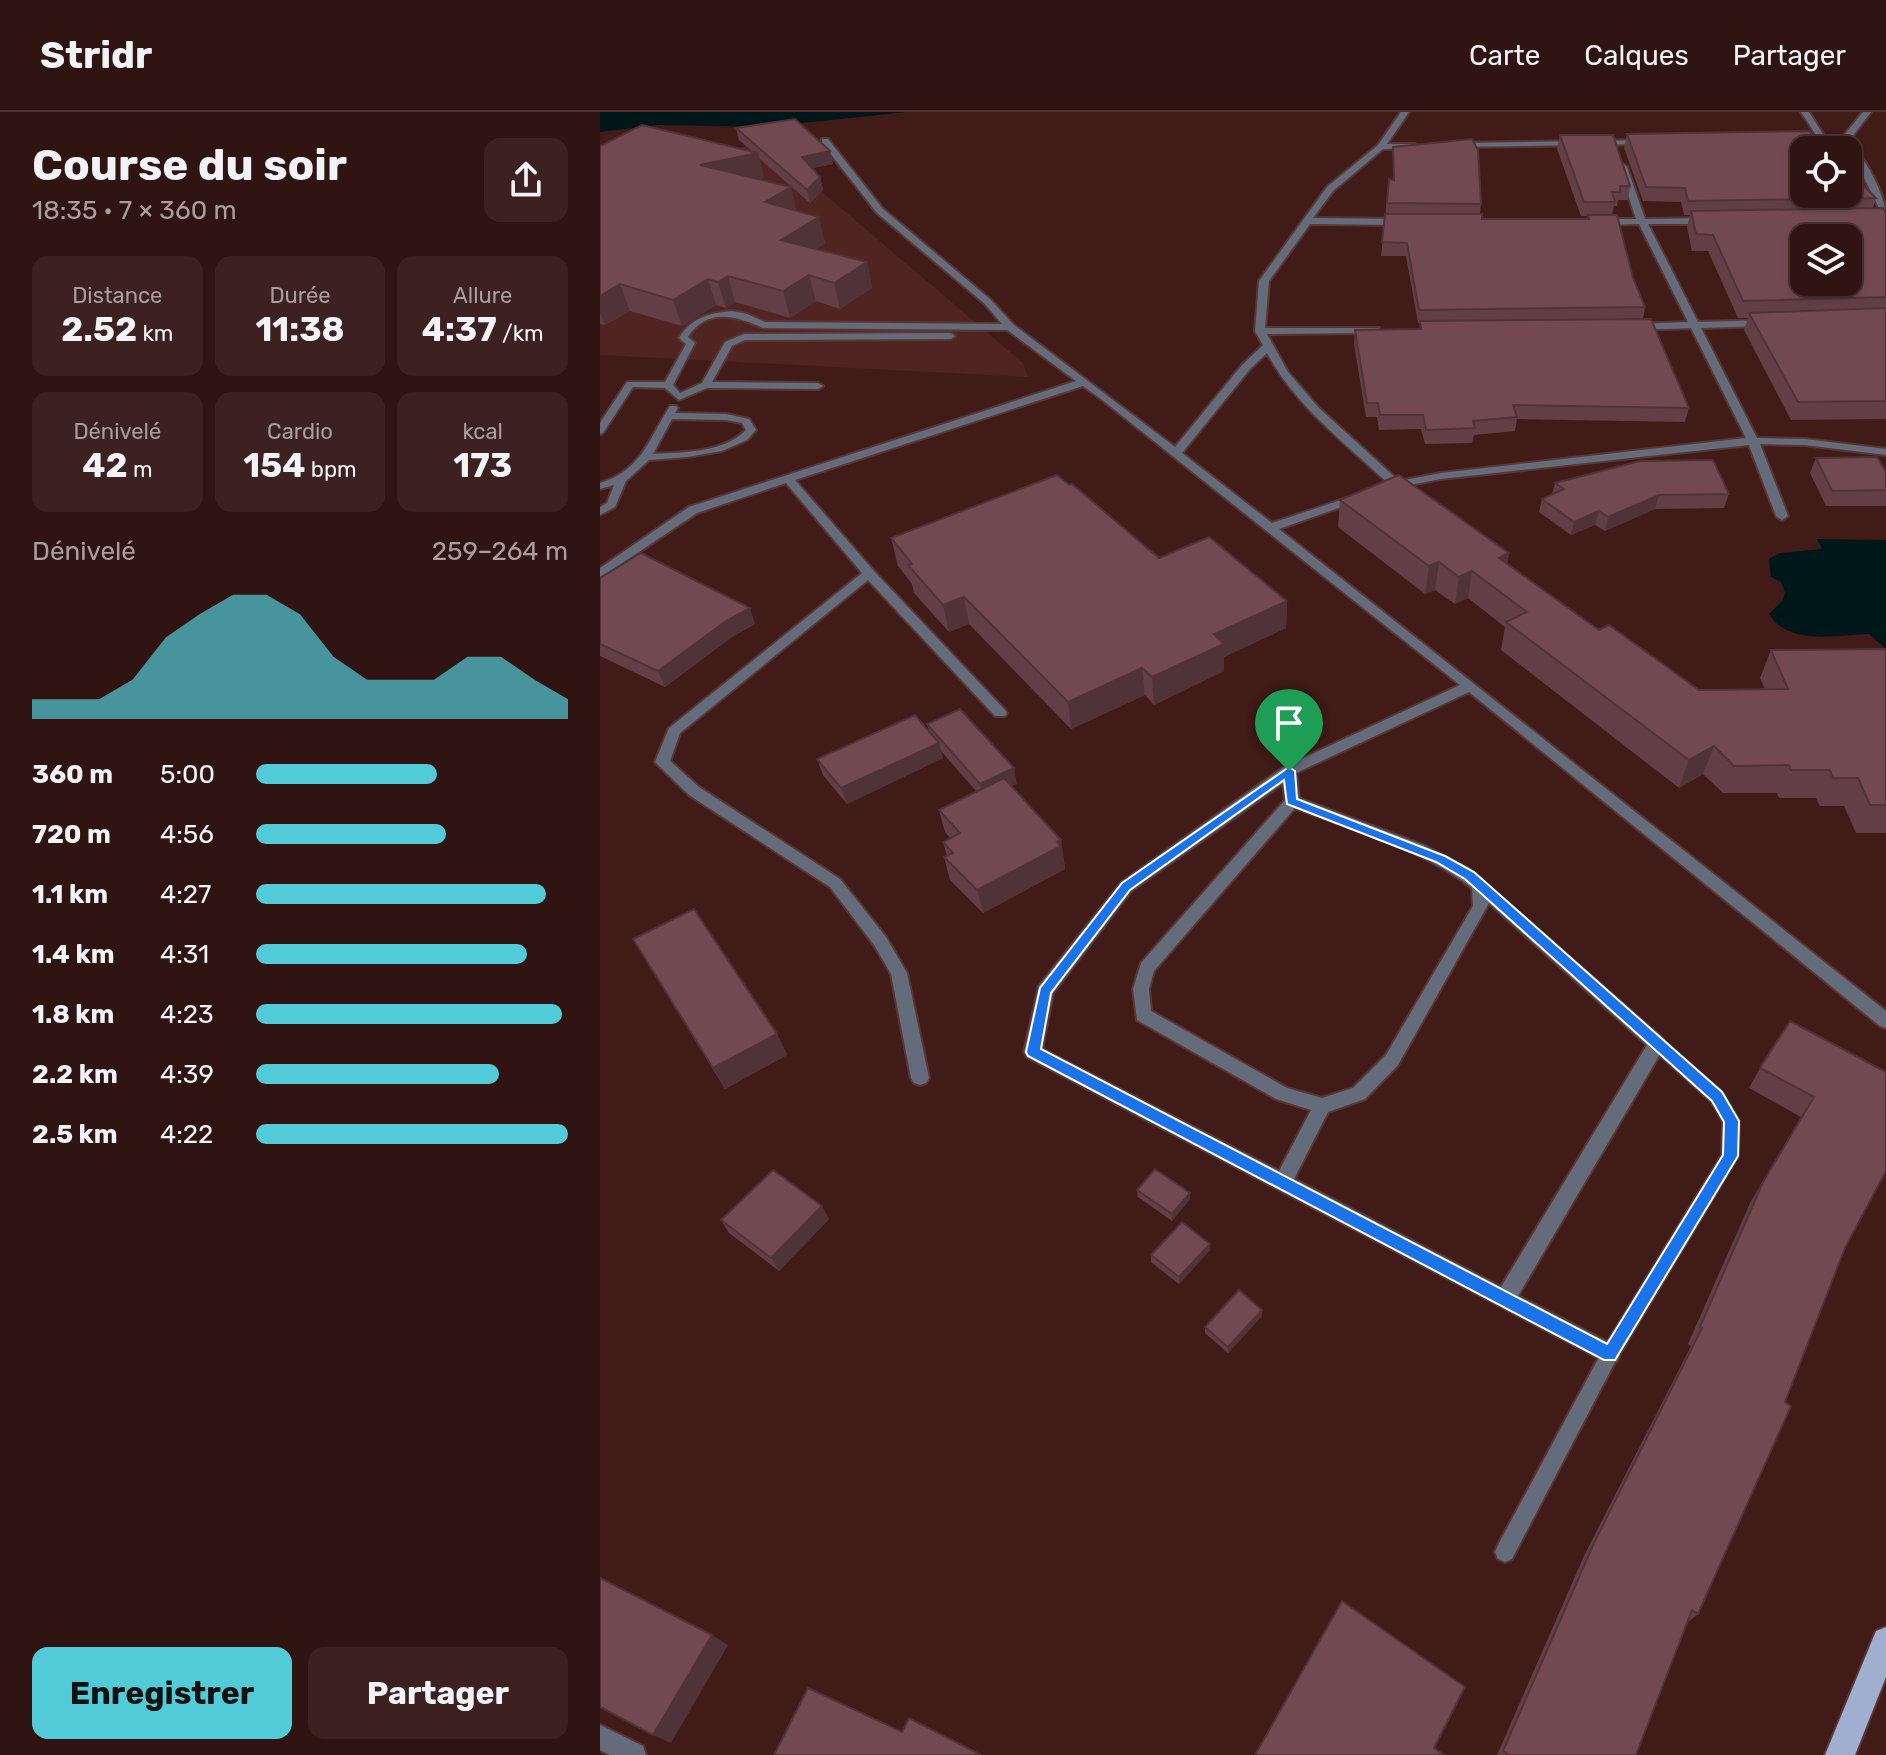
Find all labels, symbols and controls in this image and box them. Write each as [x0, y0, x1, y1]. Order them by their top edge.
text: Stridr [40, 32, 152, 78]
text: Carte [1469, 39, 1540, 72]
text: Calques [1584, 39, 1689, 72]
text: Partager [1733, 39, 1846, 72]
map controls [1790, 136, 1862, 296]
button: locate [1790, 136, 1862, 208]
button: share [484, 138, 568, 222]
text: Course du soir [32, 139, 347, 191]
text: 18:35 · 7 × 360 m [32, 195, 237, 226]
button: layers [1790, 224, 1862, 296]
text: Distance [72, 282, 162, 309]
text: Durée [269, 282, 331, 309]
text: Allure [453, 282, 512, 309]
text: 2.52 [61, 309, 137, 350]
text: 11:38 [255, 309, 345, 350]
text: 4:37 [422, 309, 497, 350]
text: km [137, 320, 173, 347]
text: /km [497, 320, 544, 347]
text: Dénivelé [73, 418, 161, 445]
text: Cardio [267, 418, 333, 445]
text: kcal [462, 418, 503, 445]
text: 42 [82, 445, 128, 486]
text: 154 [243, 445, 305, 486]
text: 173 [453, 445, 512, 486]
text: m [128, 456, 152, 483]
text: bpm [305, 456, 357, 483]
text: Dénivelé [32, 536, 136, 567]
text: 259–264 m [432, 536, 568, 567]
pin [1255, 689, 1323, 771]
icon: arrive [1267, 701, 1311, 745]
text: 360 m [32, 759, 113, 790]
text: 5:00 [160, 759, 215, 790]
text: 720 m [32, 819, 111, 850]
text: 4:56 [160, 819, 214, 850]
text: 1.1 km [32, 879, 108, 910]
text: 4:27 [160, 879, 211, 910]
text: 1.4 km [32, 939, 114, 970]
text: 4:31 [160, 939, 209, 970]
text: 1.8 km [32, 999, 114, 1030]
text: 4:23 [160, 999, 214, 1030]
text: 2.2 km [32, 1059, 118, 1090]
text: 4:39 [160, 1059, 214, 1090]
text: 2.5 km [32, 1119, 118, 1150]
text: 4:22 [160, 1119, 213, 1150]
button: Enregistrer [32, 1647, 292, 1739]
button: Partager [308, 1647, 568, 1739]

